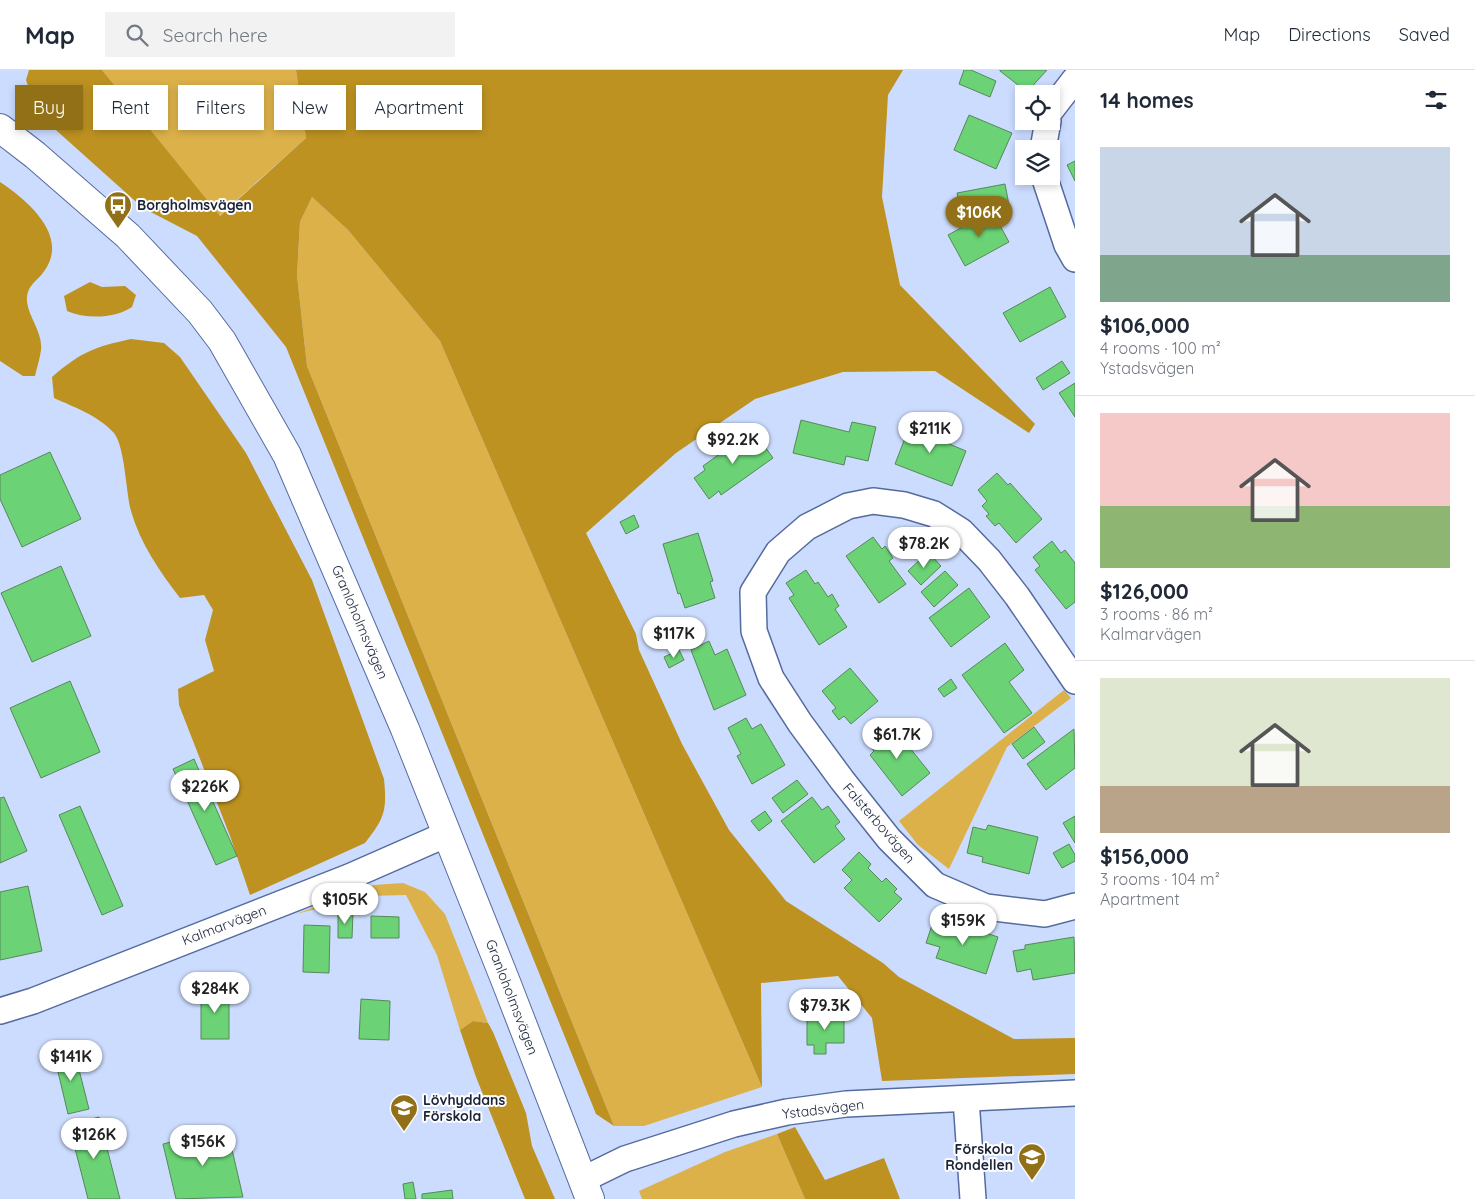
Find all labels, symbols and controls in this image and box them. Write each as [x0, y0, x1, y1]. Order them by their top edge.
search box [105, 12, 455, 57]
text: Map [25, 20, 75, 50]
icon: search [123, 21, 151, 49]
text: Search here [163, 23, 268, 47]
text: Map [1223, 23, 1260, 46]
text: Directions [1288, 23, 1371, 46]
text: Saved [1399, 23, 1450, 46]
chip: Buy [15, 85, 83, 130]
chip: Rent [93, 85, 168, 130]
chip: Filters [178, 85, 264, 130]
chip: New [274, 85, 346, 130]
chip: Apartment [356, 85, 482, 130]
map controls [1015, 85, 1060, 185]
button: locate [1015, 85, 1060, 130]
icon: filters [1422, 86, 1450, 114]
text: 14 homes [1100, 87, 1194, 113]
button: layers [1015, 140, 1060, 185]
icon: home [1230, 180, 1320, 270]
bus stop icon: Borgholmsvägen [103, 190, 133, 229]
place label: Borgholmsvägen [137, 196, 252, 214]
pin: $106K [944, 196, 1014, 238]
text: $106K [957, 202, 1001, 222]
text: $106,000 [1100, 312, 1190, 338]
text: 4 rooms · 100 m² [1100, 338, 1221, 358]
text: Ystadsvägen [1100, 358, 1194, 378]
pin: $211K [895, 412, 965, 454]
text: $211K [909, 418, 951, 438]
pin: $92.2K [692, 422, 774, 465]
text: $92.2K [707, 429, 759, 449]
icon: home [1230, 445, 1320, 535]
pin: $78.2K [883, 526, 965, 569]
text: $78.2K [899, 533, 949, 553]
street label: Granloholmsvägen [328, 562, 392, 682]
text: $126,000 [1100, 578, 1189, 604]
text: 3 rooms · 86 m² [1100, 604, 1213, 624]
pin: $117K [639, 616, 709, 659]
text: $117K [653, 623, 695, 643]
text: Kalmarvägen [1100, 624, 1202, 644]
icon: home [1230, 710, 1320, 800]
pin: $61.7K [856, 718, 938, 760]
text: $61.7K [873, 724, 921, 744]
pin: $226K [170, 770, 240, 812]
text: $226K [181, 776, 229, 796]
street label: Falsterbovägen [839, 779, 919, 867]
text: $156,000 [1100, 843, 1189, 869]
text: 3 rooms · 104 m² [1100, 869, 1220, 889]
pin: $105K [310, 882, 380, 925]
text: $105K [322, 889, 368, 909]
text: Apartment [1100, 889, 1180, 909]
street label: Kalmarvägen [179, 901, 269, 949]
pin: $159K [928, 904, 998, 946]
text: $159K [941, 910, 985, 930]
street label: Granloholmsvägen [482, 937, 542, 1057]
pin: $284K [180, 972, 250, 1014]
text: $284K [191, 978, 239, 998]
pin: $79.3K [784, 988, 866, 1031]
text: $79.3K [800, 995, 850, 1015]
pin: $141K [36, 1040, 106, 1082]
text: $141K [50, 1046, 92, 1066]
place label: Lövhyddans Förskola [423, 1091, 505, 1125]
school or university icon: Lövhyddans Förskola [389, 1093, 419, 1132]
street label: Ystadsvägen [781, 1095, 865, 1123]
pin: $126K [59, 1118, 129, 1160]
text: $126K [72, 1124, 116, 1144]
pin: $156K [168, 1124, 238, 1167]
text: $156K [181, 1131, 225, 1151]
place label: Förskola Rondellen [945, 1140, 1013, 1174]
school or university icon: Förskola Rondellen [1017, 1142, 1047, 1181]

